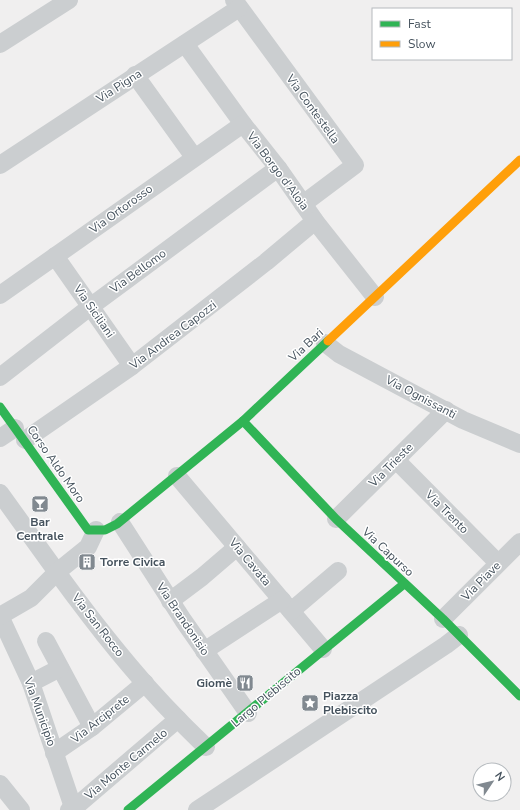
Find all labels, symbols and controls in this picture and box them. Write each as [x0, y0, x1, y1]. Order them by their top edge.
legend [372, 8, 512, 60]
text: Fast [408, 16, 431, 32]
text: Slow [408, 36, 436, 52]
street label: Via Pigna [92, 65, 145, 107]
street label: Via Contestella [282, 70, 344, 147]
street label: Via Borgo d'Aloia [243, 128, 313, 213]
street label: Via Ortorosso [85, 181, 156, 238]
street label: Via Bellomo [106, 245, 170, 297]
street label: Via Siciliani [69, 280, 118, 341]
street label: Via Andrea Capozzi [126, 297, 220, 374]
street label: Via Bari [284, 325, 327, 366]
street label: Via Ognissanti [382, 371, 459, 422]
street label: Corso Aldo Moro [23, 422, 89, 506]
street label: Via Trieste [365, 439, 417, 491]
street label: Via Trento [421, 486, 472, 537]
bar icon: Bar Centrale [30, 494, 50, 514]
place label: Bar Centrale [16, 514, 64, 544]
street label: Via Capurso [358, 523, 418, 580]
street label: Via Cavata [225, 534, 275, 589]
building icon: Torre Civica [77, 552, 97, 572]
place label: Torre Civica [100, 554, 165, 570]
street label: Via Piave [457, 558, 504, 605]
street label: Via Brandonisio [152, 579, 213, 659]
street label: Via San Rocco [68, 589, 128, 660]
street label: Largo Plebiscito [228, 663, 304, 731]
restaurant icon: Giomè [235, 673, 255, 693]
street label: Via Municipio [20, 675, 60, 749]
place label: Giomè [196, 675, 232, 691]
place label: Piazza Plebiscito [323, 688, 377, 718]
street label: Via Arciprete [67, 691, 132, 747]
place icon: Piazza Plebiscito [300, 693, 320, 713]
street label: Via Monte Carmelo [81, 724, 171, 804]
north arrow [472, 762, 512, 802]
text: N [491, 769, 508, 784]

